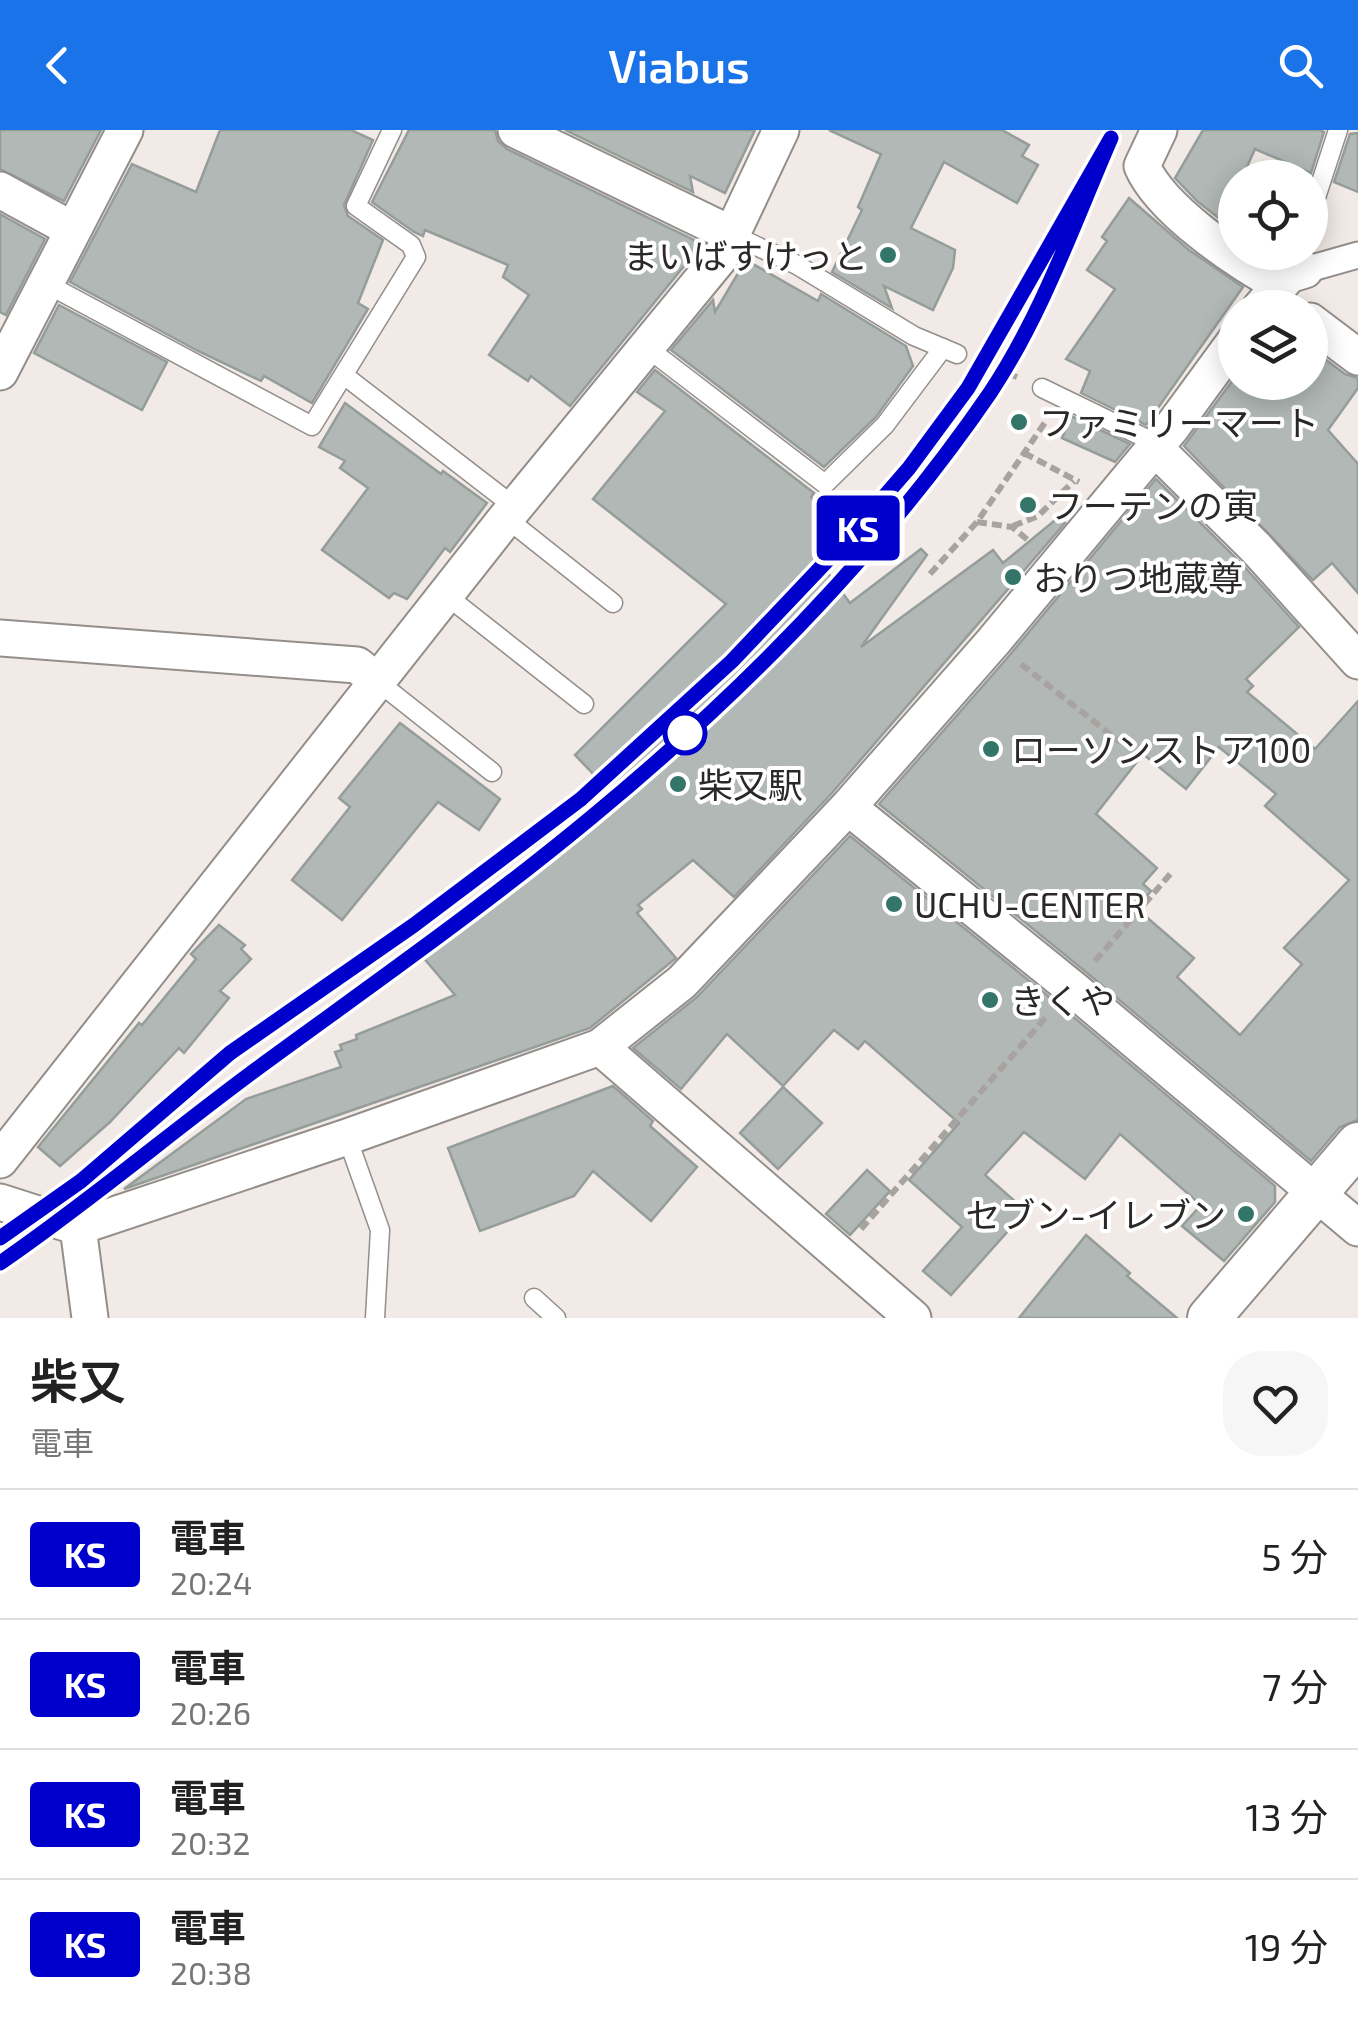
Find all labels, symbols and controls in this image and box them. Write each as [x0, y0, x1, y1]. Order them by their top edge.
icon: back [30, 38, 85, 93]
text: Viabus [608, 38, 750, 92]
icon: search [1273, 38, 1328, 93]
map controls [1218, 160, 1328, 400]
button: locate [1218, 160, 1328, 270]
place label: まいばすけっと [623, 234, 868, 276]
marker: まいばすけっと [877, 244, 899, 266]
button: layers [1218, 290, 1328, 400]
place label: ファミリーマート [1039, 401, 1319, 443]
marker: ファミリーマート [1008, 411, 1030, 433]
place label: フーテンの寅 [1048, 484, 1258, 526]
marker: フーテンの寅 [1017, 494, 1039, 516]
line badge: KS [813, 496, 903, 560]
text: KS [837, 507, 879, 549]
place label: おりつ地蔵尊 [1033, 556, 1243, 598]
marker: おりつ地蔵尊 [1002, 566, 1024, 588]
unlabelled marker [664, 712, 706, 754]
place label: ローソンストア100 [1011, 728, 1311, 770]
marker: ローソンストア100 [980, 738, 1002, 760]
place label: 柴又駅 [698, 763, 803, 805]
marker: 柴又駅 [667, 773, 689, 795]
place label: UCHU-CENTER [914, 883, 1145, 925]
marker: UCHU-CENTER [883, 893, 905, 915]
place label: きくや [1010, 979, 1115, 1021]
marker: きくや [979, 989, 1001, 1011]
place label: セブン-イレブン [965, 1193, 1226, 1235]
marker: セブン-イレブン [1235, 1203, 1257, 1225]
text: 柴又 [30, 1351, 126, 1409]
button: heart [1223, 1351, 1328, 1456]
text: 電車 [30, 1423, 94, 1461]
text: 電車 [170, 1514, 246, 1560]
text: KS [64, 1533, 106, 1575]
text: 5 分 [1261, 1533, 1328, 1579]
text: 20:24 [170, 1563, 253, 1601]
text: 電車 [170, 1644, 246, 1690]
text: KS [64, 1663, 106, 1705]
text: 7 分 [1262, 1663, 1328, 1709]
text: 20:26 [170, 1693, 251, 1731]
text: 電車 [170, 1774, 246, 1820]
text: KS [64, 1793, 106, 1835]
text: 13 分 [1245, 1793, 1328, 1839]
text: 20:32 [170, 1823, 251, 1861]
text: 電車 [170, 1904, 246, 1950]
text: KS [64, 1923, 106, 1965]
text: 19 分 [1245, 1923, 1328, 1969]
text: 20:38 [170, 1953, 252, 1991]

